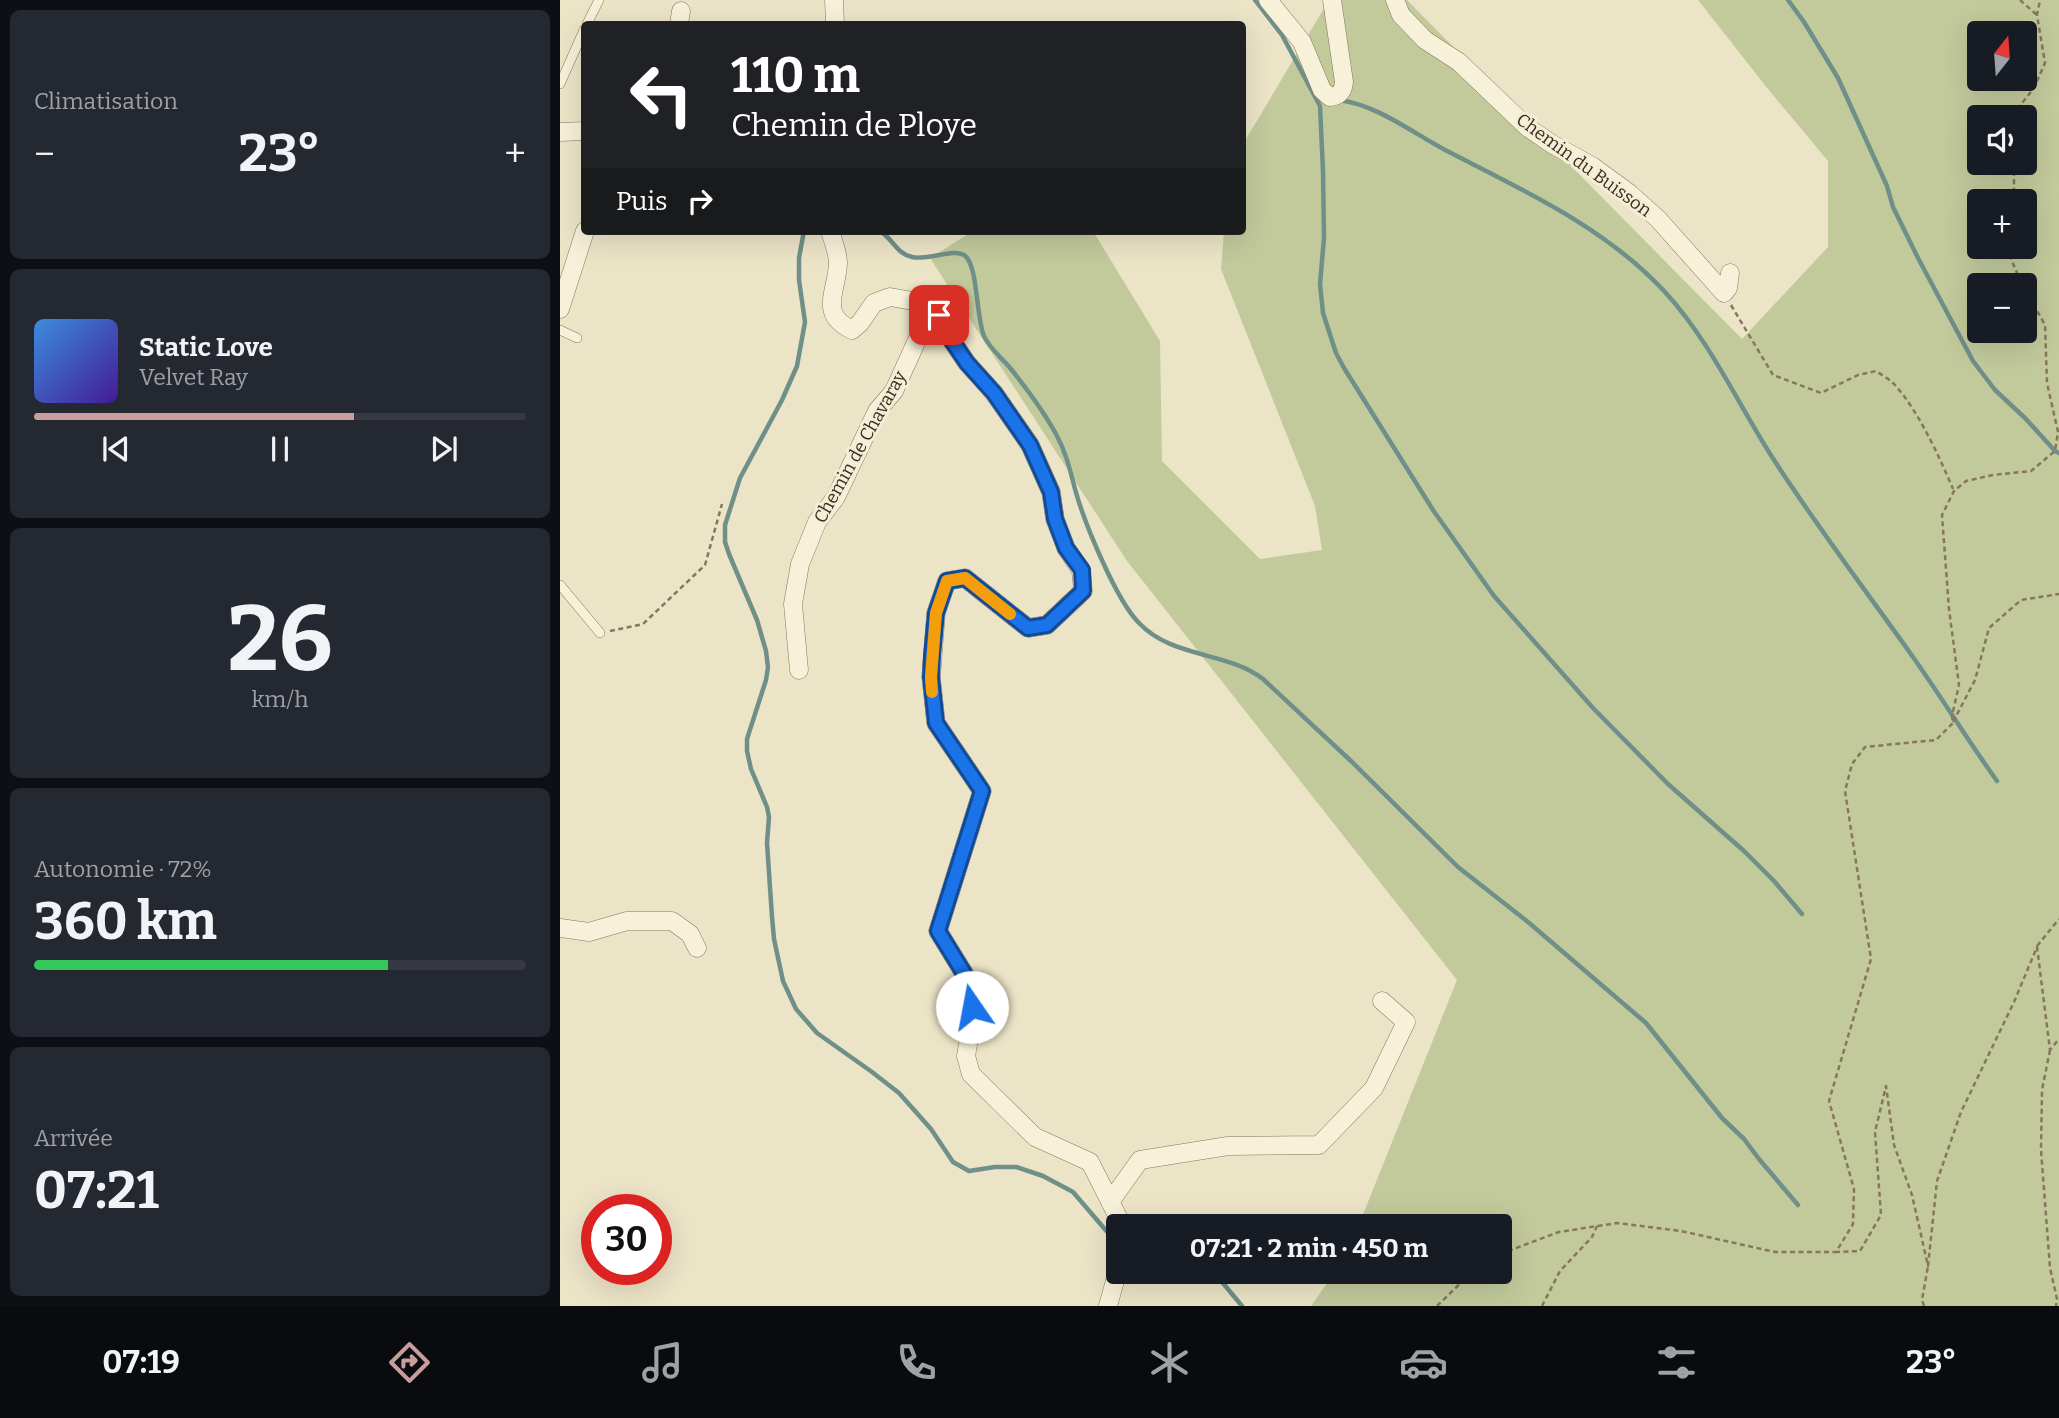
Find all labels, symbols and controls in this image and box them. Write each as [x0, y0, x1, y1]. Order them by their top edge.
north arrow [1967, 21, 2037, 91]
map controls [1967, 21, 2037, 343]
text: 110 m [731, 46, 860, 105]
icon: left [616, 49, 707, 140]
text: Climatisation [34, 87, 178, 115]
button: sound [1967, 105, 2037, 175]
text: Chemin de Ploye [731, 106, 977, 144]
street label: Chemin du Buisson [1512, 109, 1656, 222]
text: 23° [239, 122, 321, 185]
text: − [34, 131, 55, 177]
text: + [504, 131, 526, 177]
icon: right [681, 182, 719, 220]
text: Puis [616, 186, 667, 217]
button: + [1967, 189, 2037, 259]
button: − [1967, 273, 2037, 343]
pin [909, 285, 969, 345]
icon: arrive [920, 296, 958, 334]
text: Static Love [139, 332, 273, 363]
text: Velvet Ray [139, 363, 248, 391]
street label: Chemin de Chavaray [809, 367, 911, 527]
icon: previous [97, 430, 135, 468]
icon: pause [261, 430, 299, 468]
icon: next [425, 430, 463, 468]
text: 26 [227, 585, 333, 694]
text: km/h [252, 685, 308, 713]
text: Autonomie · 72% [34, 855, 212, 883]
text: 360 km [34, 890, 217, 953]
position arrow [935, 970, 1009, 1044]
text: Arrivée [34, 1124, 113, 1152]
text: 07:21 [34, 1159, 159, 1222]
speed limit sign: 30 [581, 1194, 672, 1285]
text: 07:21 · 2 min · 450 m [1190, 1233, 1428, 1264]
icon: directions [385, 1338, 434, 1387]
icon: music [638, 1338, 687, 1387]
icon: phone [892, 1338, 941, 1387]
icon: climate [1145, 1338, 1194, 1387]
icon: car [1399, 1338, 1448, 1387]
icon: filters [1652, 1338, 1701, 1387]
text: 07:19 [102, 1343, 180, 1381]
text: 23° [1906, 1343, 1957, 1381]

